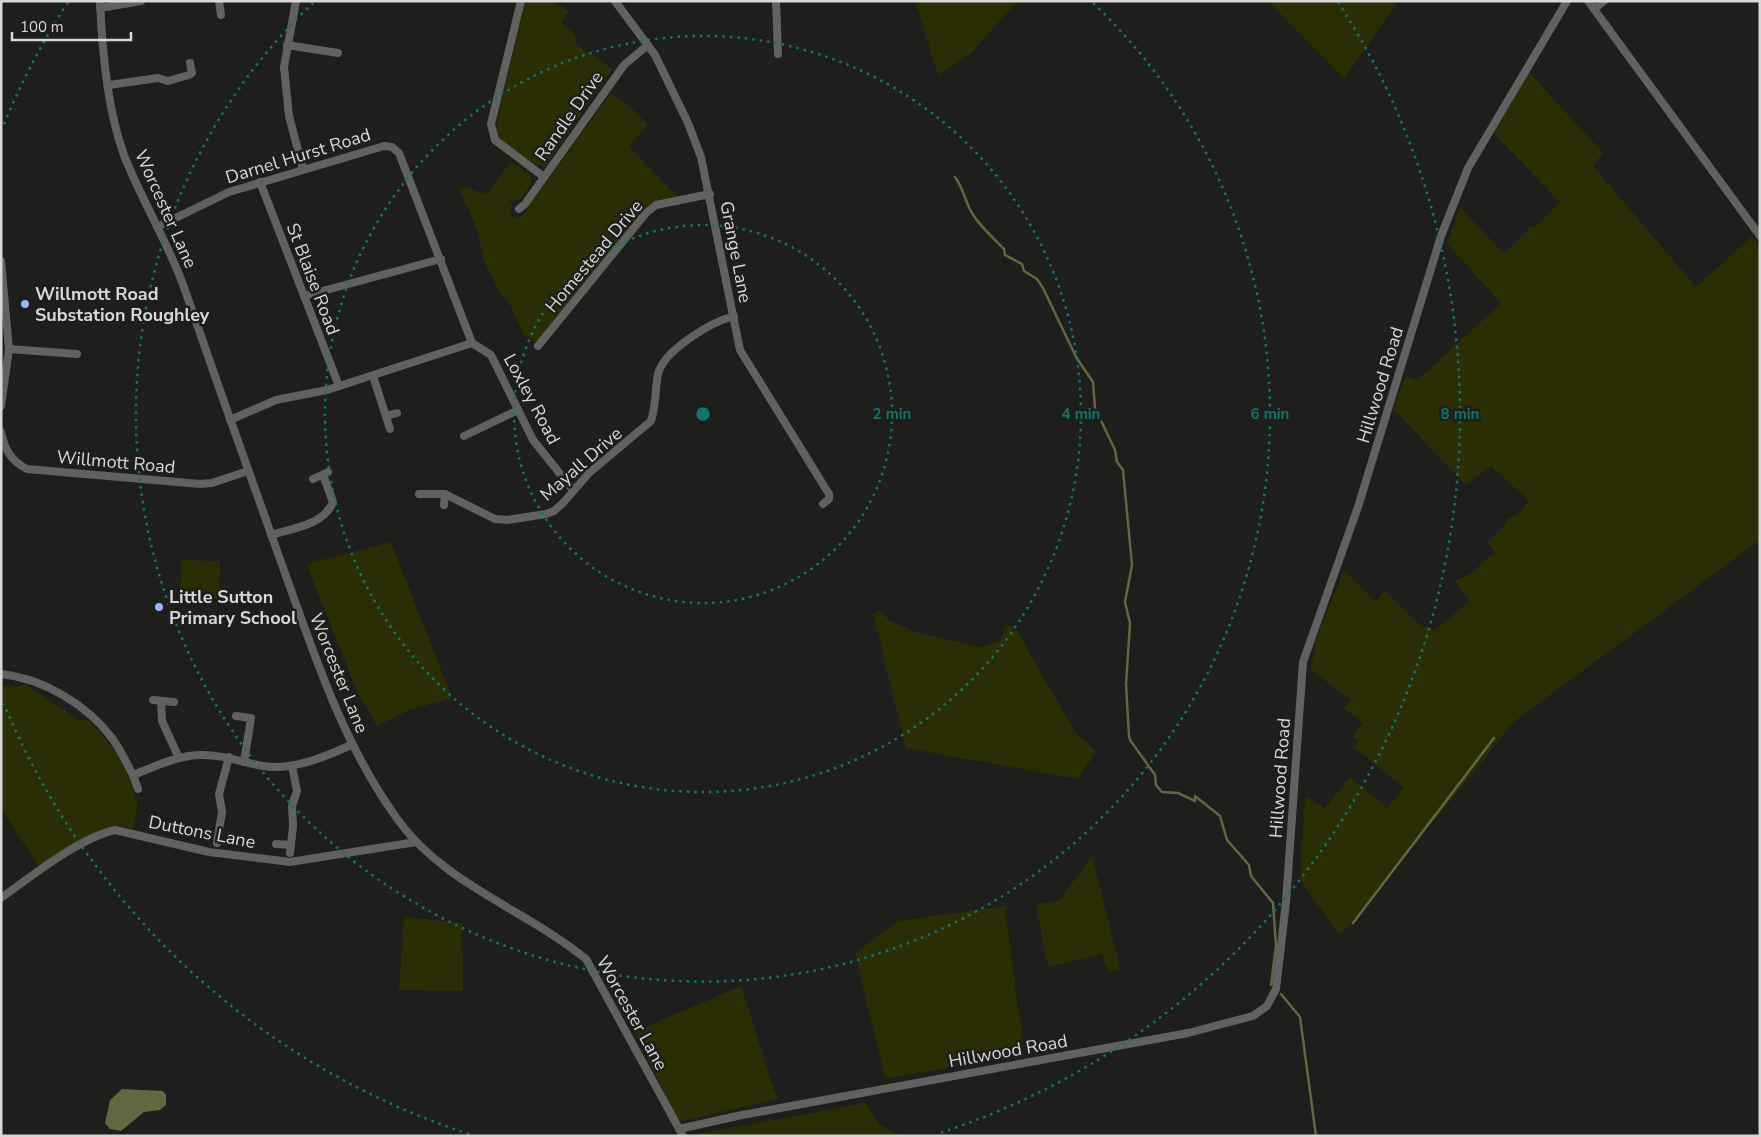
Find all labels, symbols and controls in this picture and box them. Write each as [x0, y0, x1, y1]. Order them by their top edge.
scale bar [12, 10, 131, 42]
text: 100 m [20, 17, 64, 37]
street label: Randle Drive [529, 66, 609, 166]
street label: Darnel Hurst Road [222, 123, 374, 189]
street label: Worcester Lane [129, 146, 203, 272]
street label: Homestead Drive [540, 195, 648, 317]
street label: Grange Lane [714, 199, 758, 305]
street label: St Blaise Road [281, 220, 345, 338]
place label: Willmott Road Substation Roughley [35, 282, 210, 327]
marker: Willmott Road Substation Roughley [19, 298, 31, 310]
street label: Hillwood Road [1351, 324, 1409, 446]
street label: Loxley Road [498, 349, 566, 449]
text: 2 min [873, 404, 911, 424]
text: 4 min [1062, 404, 1100, 424]
text: 6 min [1251, 404, 1289, 424]
text: 8 min [1441, 404, 1479, 424]
centre of rings [694, 405, 712, 423]
street label: Mayall Drive [535, 422, 627, 506]
street label: Willmott Road [56, 445, 176, 479]
place label: Little Sutton Primary School [169, 585, 297, 630]
marker: Little Sutton Primary School [153, 601, 165, 613]
street label: Worcester Lane [304, 609, 374, 737]
street label: Hillwood Road [1264, 717, 1296, 839]
street label: Duttons Lane [147, 810, 257, 854]
street label: Worcester Lane [591, 951, 673, 1075]
street label: Hillwood Road [947, 1029, 1069, 1073]

